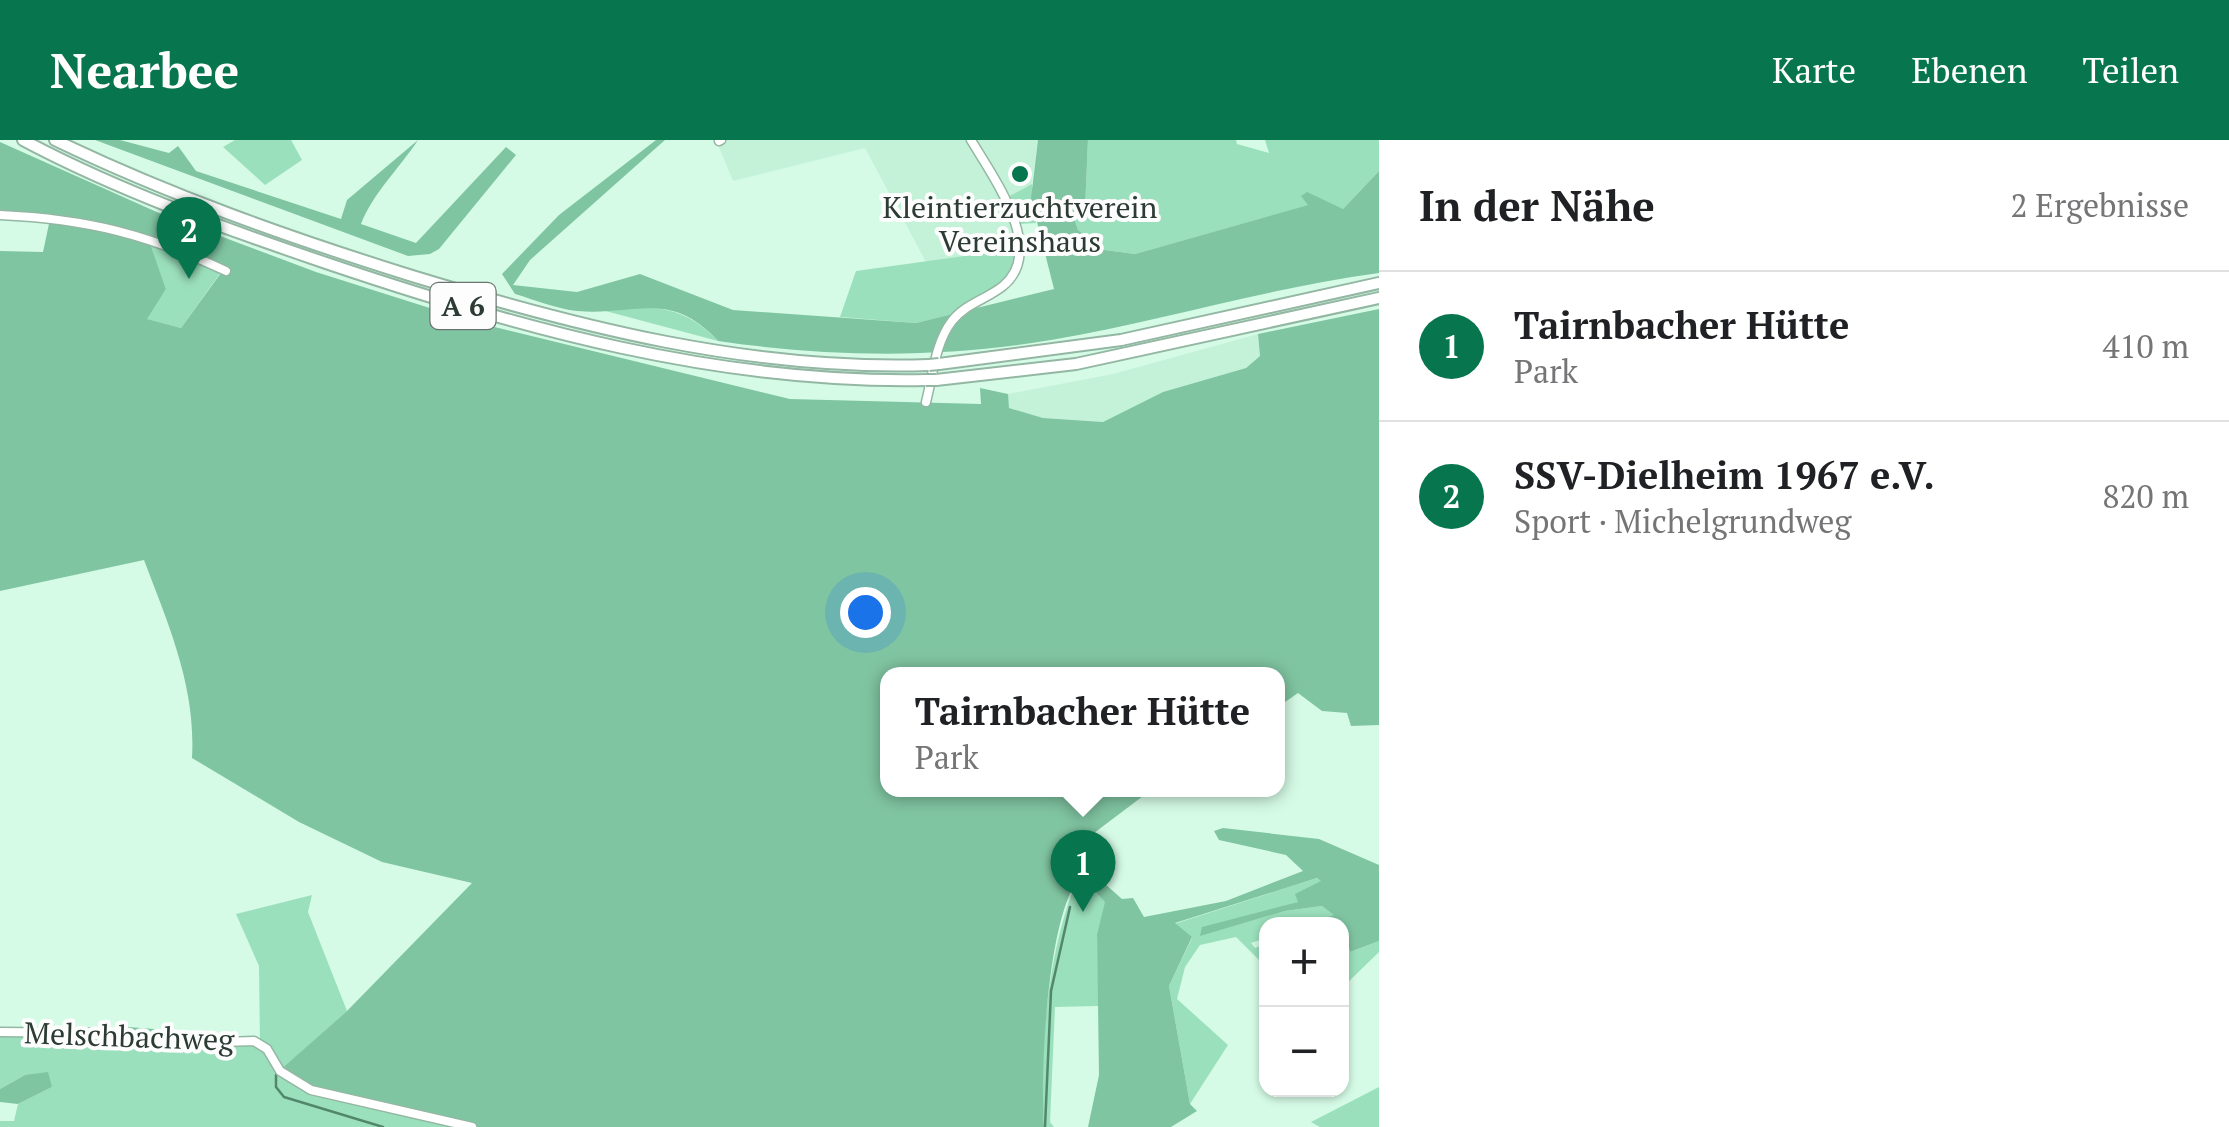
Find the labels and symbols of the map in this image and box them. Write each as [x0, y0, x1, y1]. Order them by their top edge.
marker: Kleintierzuchtverein Vereinshaus [1009, 163, 1031, 185]
place label: Kleintierzuchtverein Vereinshaus [883, 187, 1158, 261]
pin: 2 [156, 196, 222, 279]
road number: A 6 [430, 283, 496, 329]
your location [840, 587, 891, 638]
pin: 1 [1050, 830, 1116, 912]
street label: Melschbachweg [23, 1012, 236, 1060]

